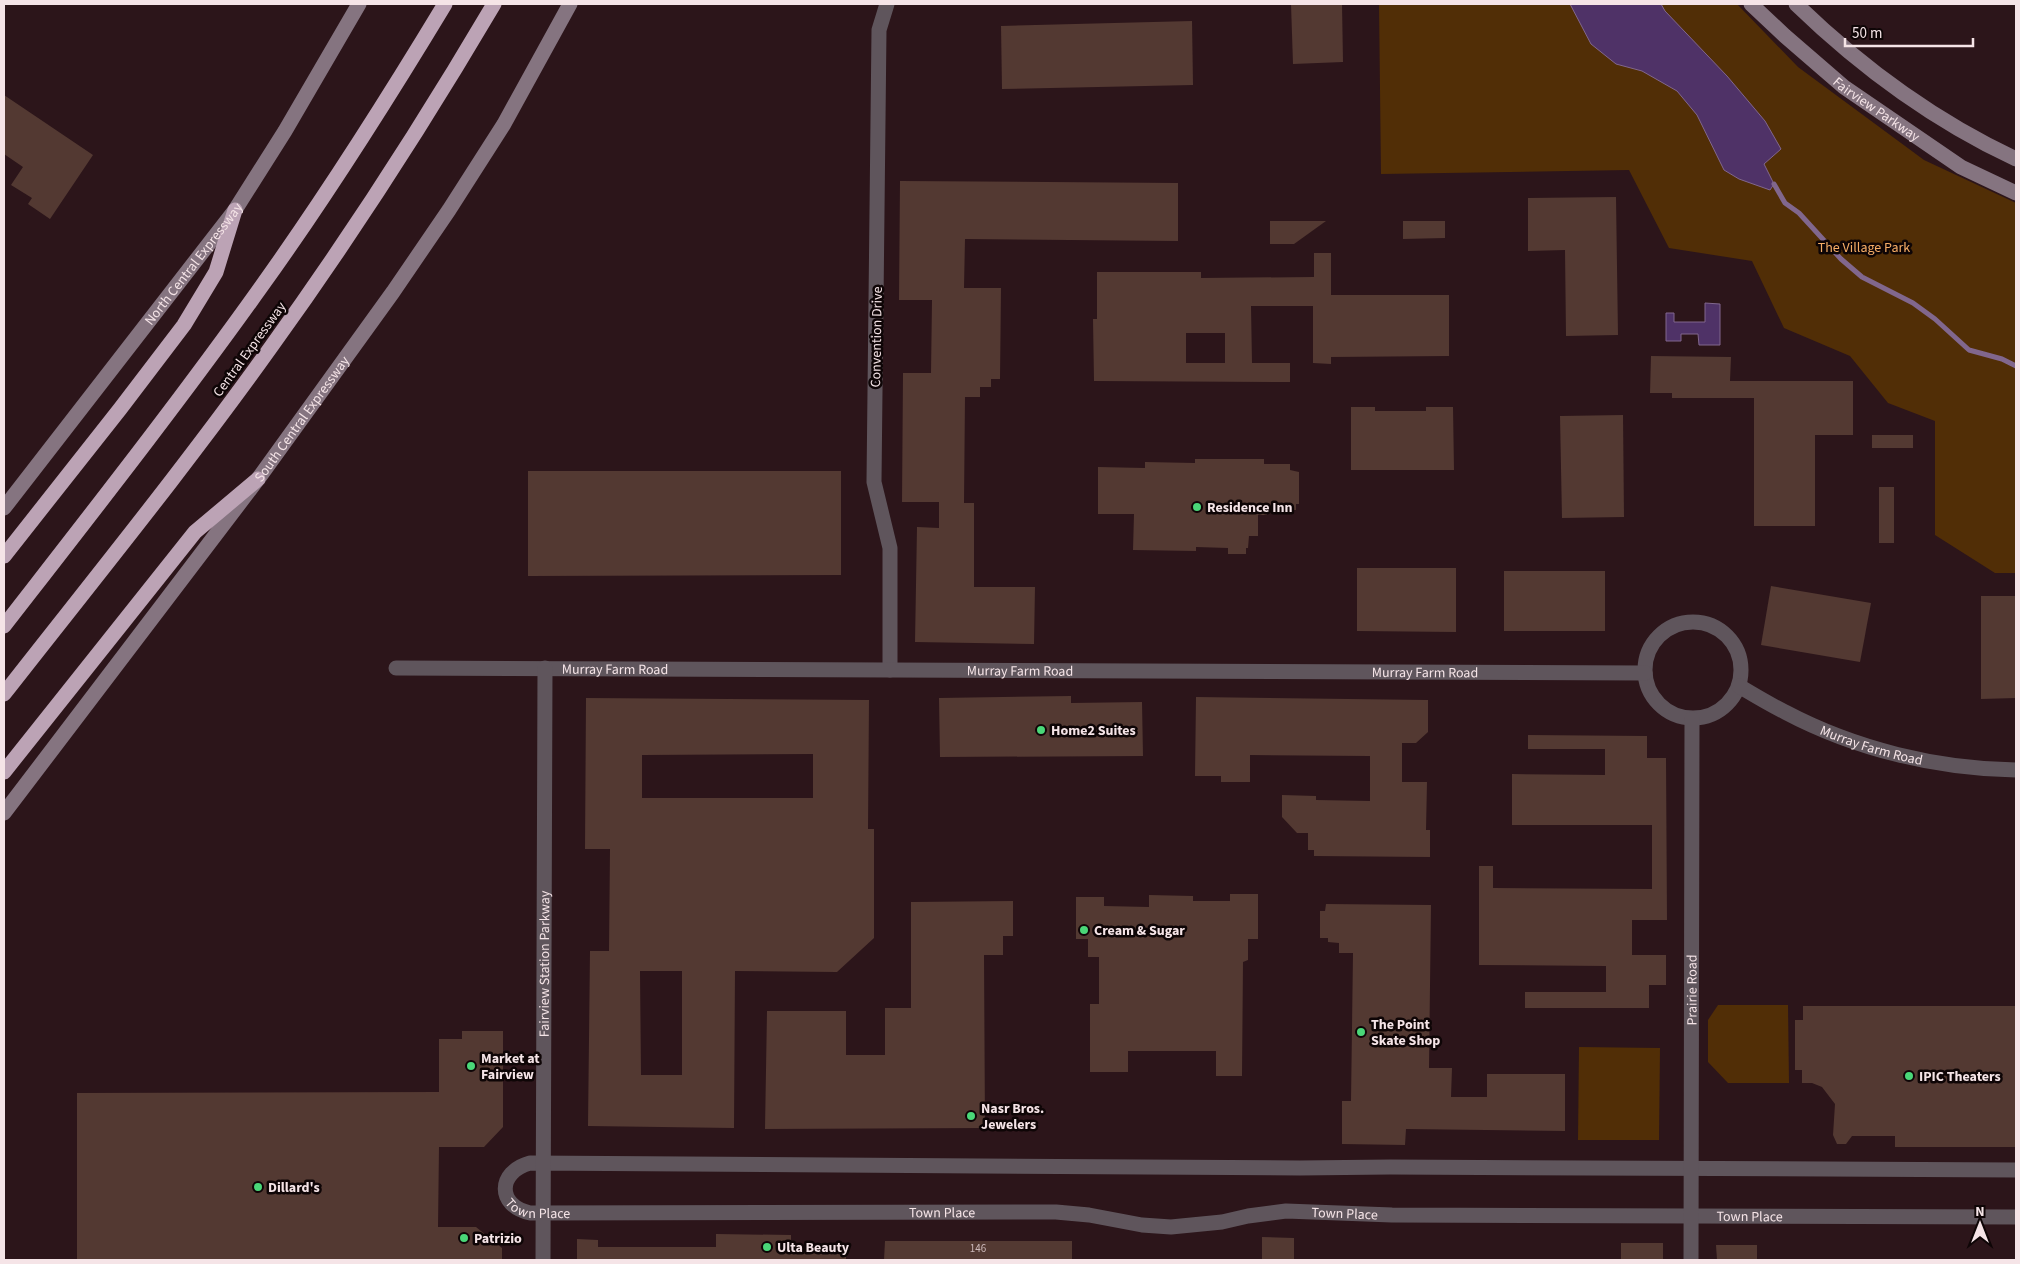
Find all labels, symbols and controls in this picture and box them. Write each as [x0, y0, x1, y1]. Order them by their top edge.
scale bar [1845, 15, 1972, 47]
text: 50 m [1852, 23, 1882, 44]
street label: Fairview Parkway [1828, 73, 1924, 147]
street label: North Central Expressway [140, 199, 248, 330]
park label: The Village Park [1818, 238, 1910, 258]
street label: Convention Drive [866, 286, 888, 388]
street label: Central Expressway [208, 298, 291, 401]
street label: South Central Expressway [250, 352, 355, 486]
place label: Residence Inn [1207, 498, 1293, 518]
marker: Residence Inn [1191, 501, 1203, 513]
street label: Murray Farm Road [562, 660, 668, 680]
street label: Murray Farm Road [967, 661, 1073, 682]
street label: Murray Farm Road [1372, 663, 1478, 683]
place label: Home2 Suites [1051, 721, 1136, 741]
street label: Murray Farm Road [1817, 721, 1925, 771]
marker: Home2 Suites [1035, 724, 1047, 736]
street label: Fairview Station Parkway [535, 890, 555, 1037]
place label: Cream & Sugar [1094, 921, 1185, 941]
marker: Cream & Sugar [1078, 924, 1090, 936]
street label: Prairie Road [1682, 954, 1703, 1026]
place label: The Point Skate Shop [1371, 1015, 1440, 1051]
marker: The Point Skate Shop [1355, 1026, 1367, 1038]
place label: Market at Fairview [481, 1049, 540, 1085]
marker: Market at Fairview [465, 1060, 477, 1072]
place label: IPIC Theaters [1919, 1067, 2001, 1087]
marker: IPIC Theaters [1903, 1070, 1915, 1082]
place label: Nasr Bros. Jewelers [981, 1099, 1044, 1135]
marker: Nasr Bros. Jewelers [965, 1110, 977, 1122]
place label: Dillard's [268, 1178, 320, 1198]
marker: Dillard's [252, 1181, 264, 1193]
street label: Town Place [500, 1194, 570, 1224]
north arrow [1955, 1199, 2005, 1249]
text: N [1975, 1202, 1985, 1222]
street label: Town Place [909, 1203, 975, 1223]
street label: Town Place [1311, 1203, 1378, 1225]
street label: Town Place [1716, 1207, 1783, 1227]
place label: Patrizio [474, 1229, 522, 1249]
marker: Patrizio [458, 1232, 470, 1244]
place label: Ulta Beauty [777, 1238, 850, 1258]
marker: Ulta Beauty [761, 1241, 773, 1253]
house number: 146 [970, 1241, 987, 1256]

